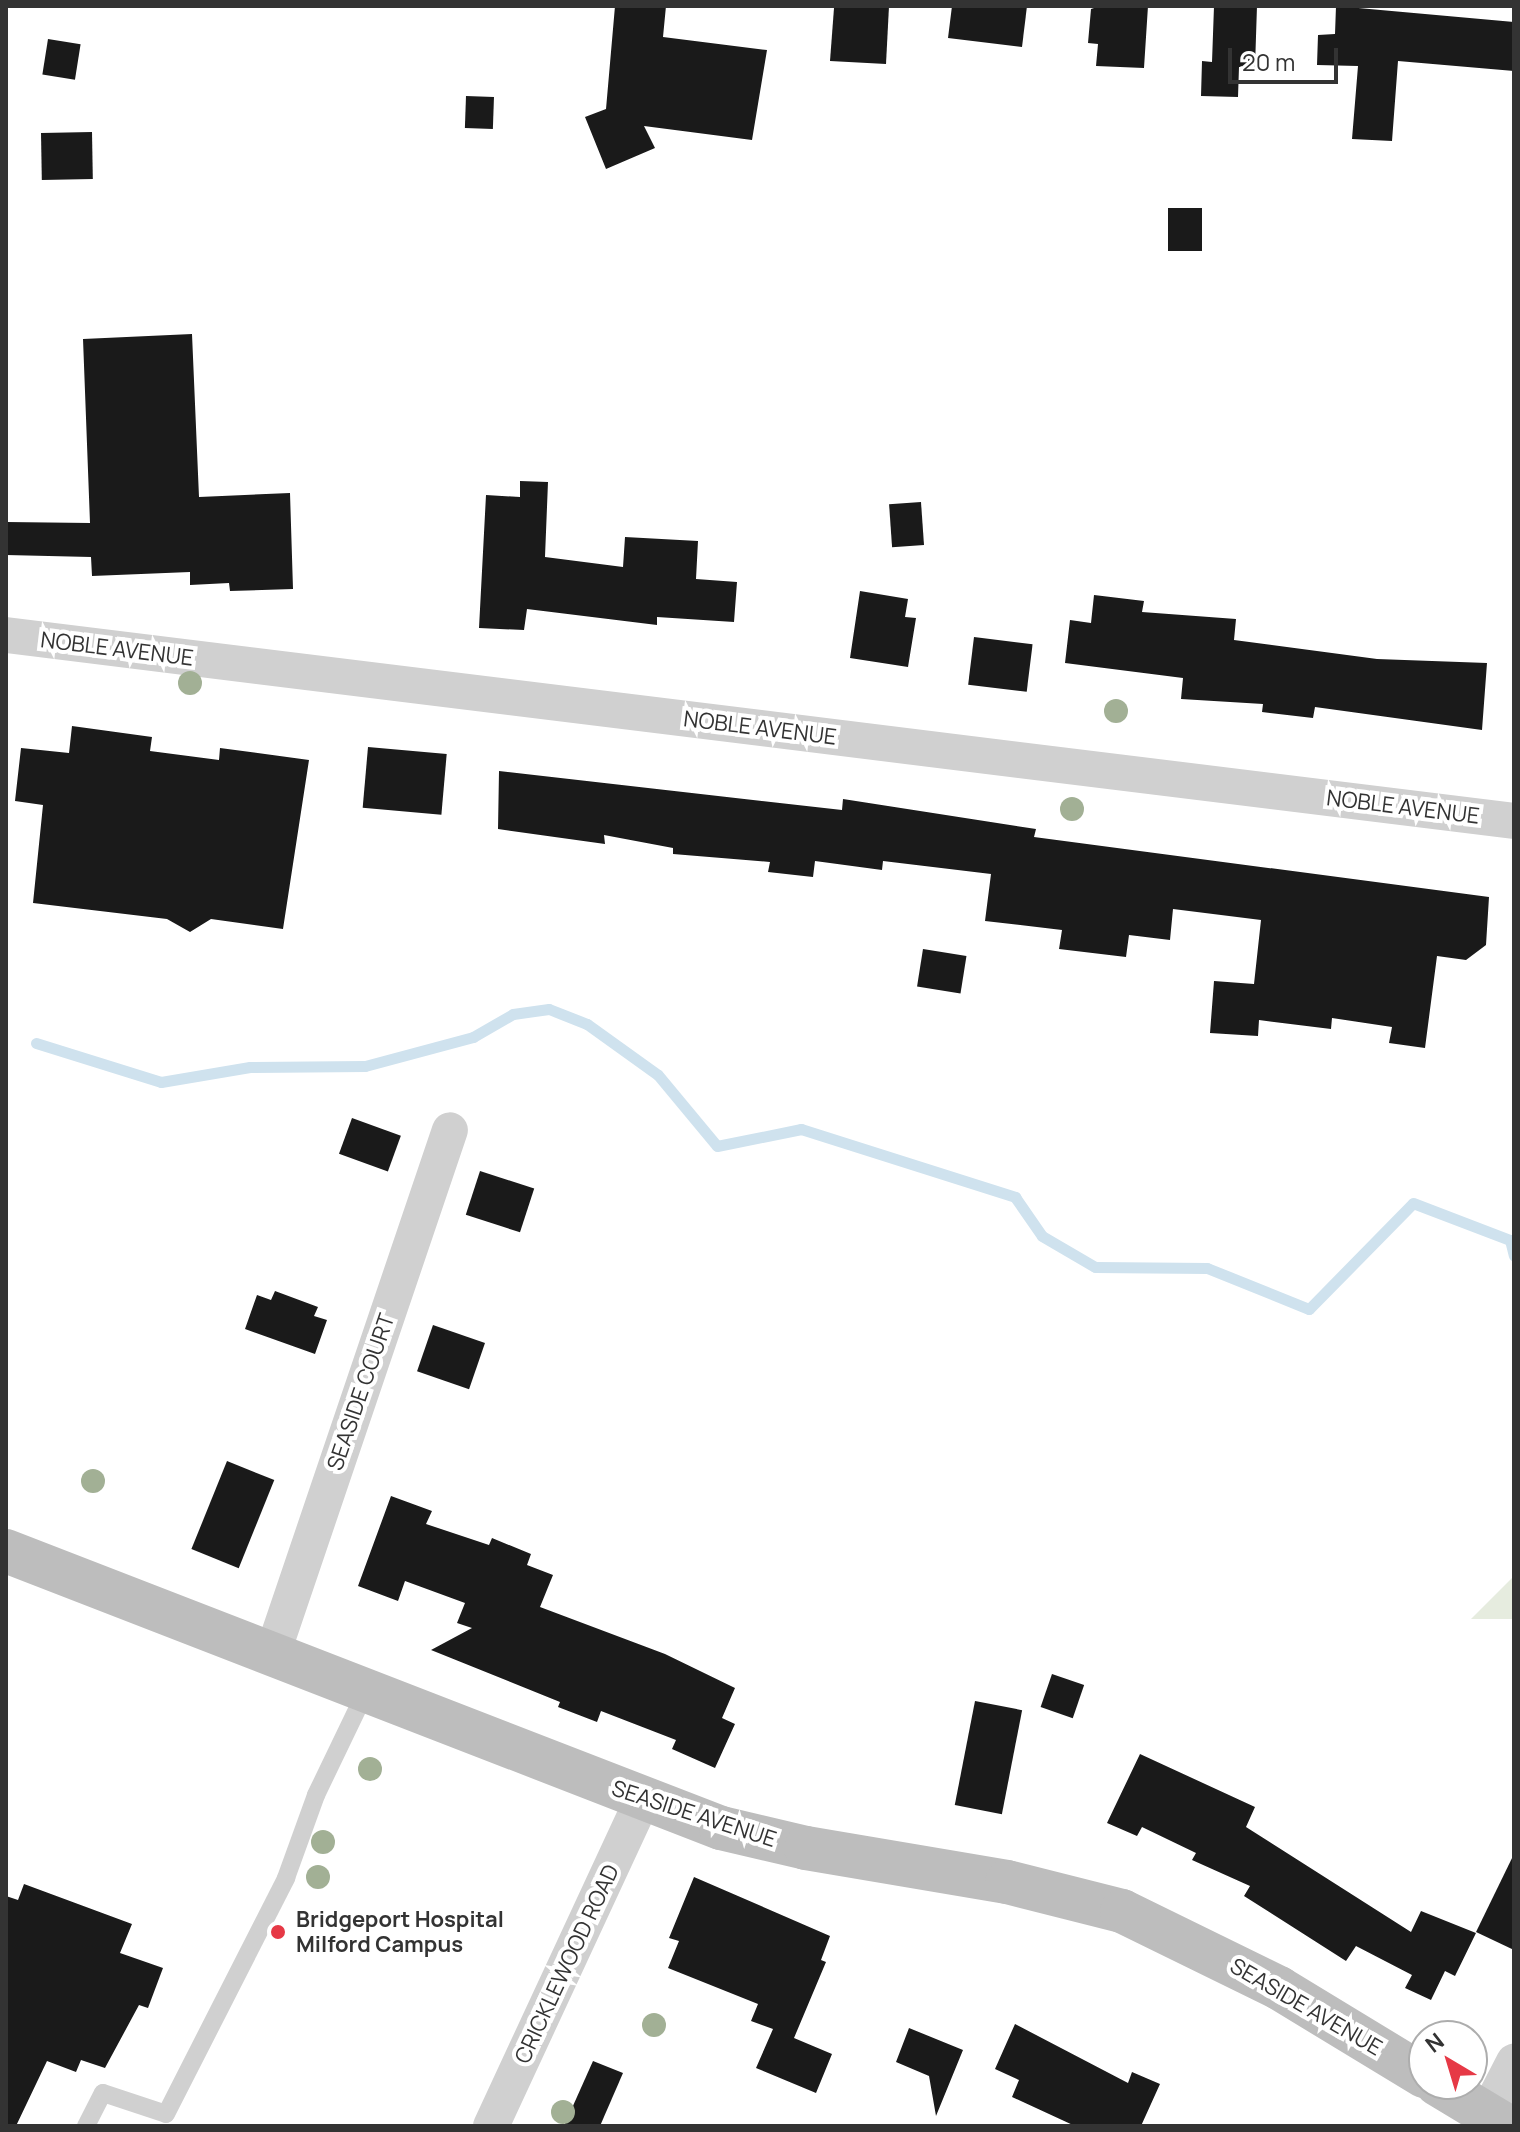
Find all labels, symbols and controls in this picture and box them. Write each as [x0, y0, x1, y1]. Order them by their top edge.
scale bar [1232, 32, 1342, 82]
text: 20 m [1242, 45, 1295, 78]
street label: NOBLE AVENUE [39, 627, 195, 671]
street label: NOBLE AVENUE [682, 706, 838, 750]
street label: NOBLE AVENUE [1325, 785, 1481, 829]
street label: SEASIDE COURT [322, 1310, 400, 1474]
street label: SEASIDE AVENUE [608, 1775, 780, 1853]
street label: CRICKLEWOOD ROAD [509, 1860, 625, 2068]
place label: Bridgeport Hospital Milford Campus [296, 1906, 504, 1958]
marker: Bridgeport Hospital Milford Campus [267, 1921, 289, 1943]
street label: SEASIDE AVENUE [1225, 1953, 1387, 2061]
north arrow [1408, 2020, 1488, 2100]
text: N [1419, 2026, 1450, 2059]

